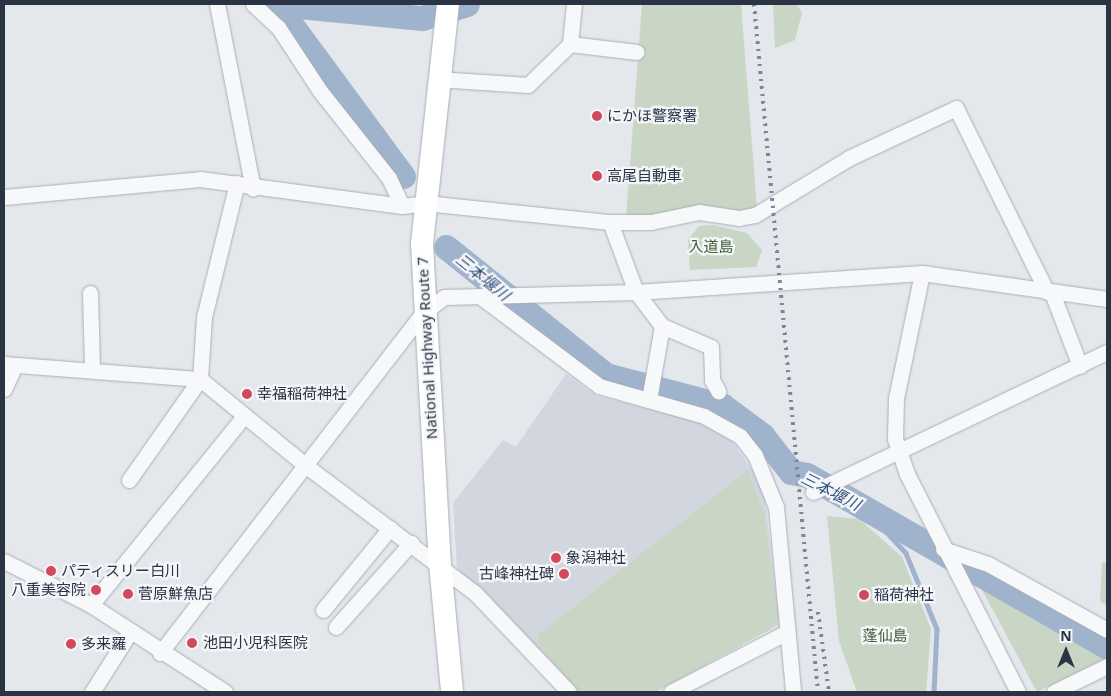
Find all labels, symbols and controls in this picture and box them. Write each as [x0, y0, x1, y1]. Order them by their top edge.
place label: にかほ警察署 [607, 107, 697, 125]
marker: にかほ警察署 [591, 110, 603, 122]
place label: 高尾自動車 [607, 167, 682, 185]
marker: 高尾自動車 [591, 170, 603, 182]
park label: 入道島 [689, 238, 733, 256]
water label: 三本堰川 [452, 249, 514, 305]
street label: National Highway Route 7 [413, 256, 441, 440]
place label: 幸福稲荷神社 [257, 385, 347, 403]
marker: 幸福稲荷神社 [241, 388, 253, 400]
water label: 三本堰川 [798, 468, 864, 514]
place label: 象潟神社 [566, 549, 626, 567]
marker: 象潟神社 [550, 552, 562, 564]
place label: パティスリー白川 [61, 562, 181, 580]
marker: パティスリー白川 [45, 565, 57, 577]
place label: 古峰神社碑 [479, 565, 554, 583]
marker: 古峰神社碑 [558, 568, 570, 580]
place label: 八重美容院 [11, 581, 86, 599]
marker: 八重美容院 [90, 584, 102, 596]
place label: 菅原鮮魚店 [138, 585, 213, 603]
place label: 稲荷神社 [874, 586, 934, 604]
marker: 菅原鮮魚店 [122, 588, 134, 600]
marker: 稲荷神社 [858, 589, 870, 601]
north arrow [1041, 626, 1091, 676]
text: N [1060, 626, 1072, 645]
park label: 蓬仙島 [863, 627, 907, 645]
place label: 池田小児科医院 [203, 634, 308, 652]
place label: 多来羅 [81, 635, 126, 653]
marker: 池田小児科医院 [185, 636, 199, 650]
marker: 多来羅 [65, 638, 77, 650]

